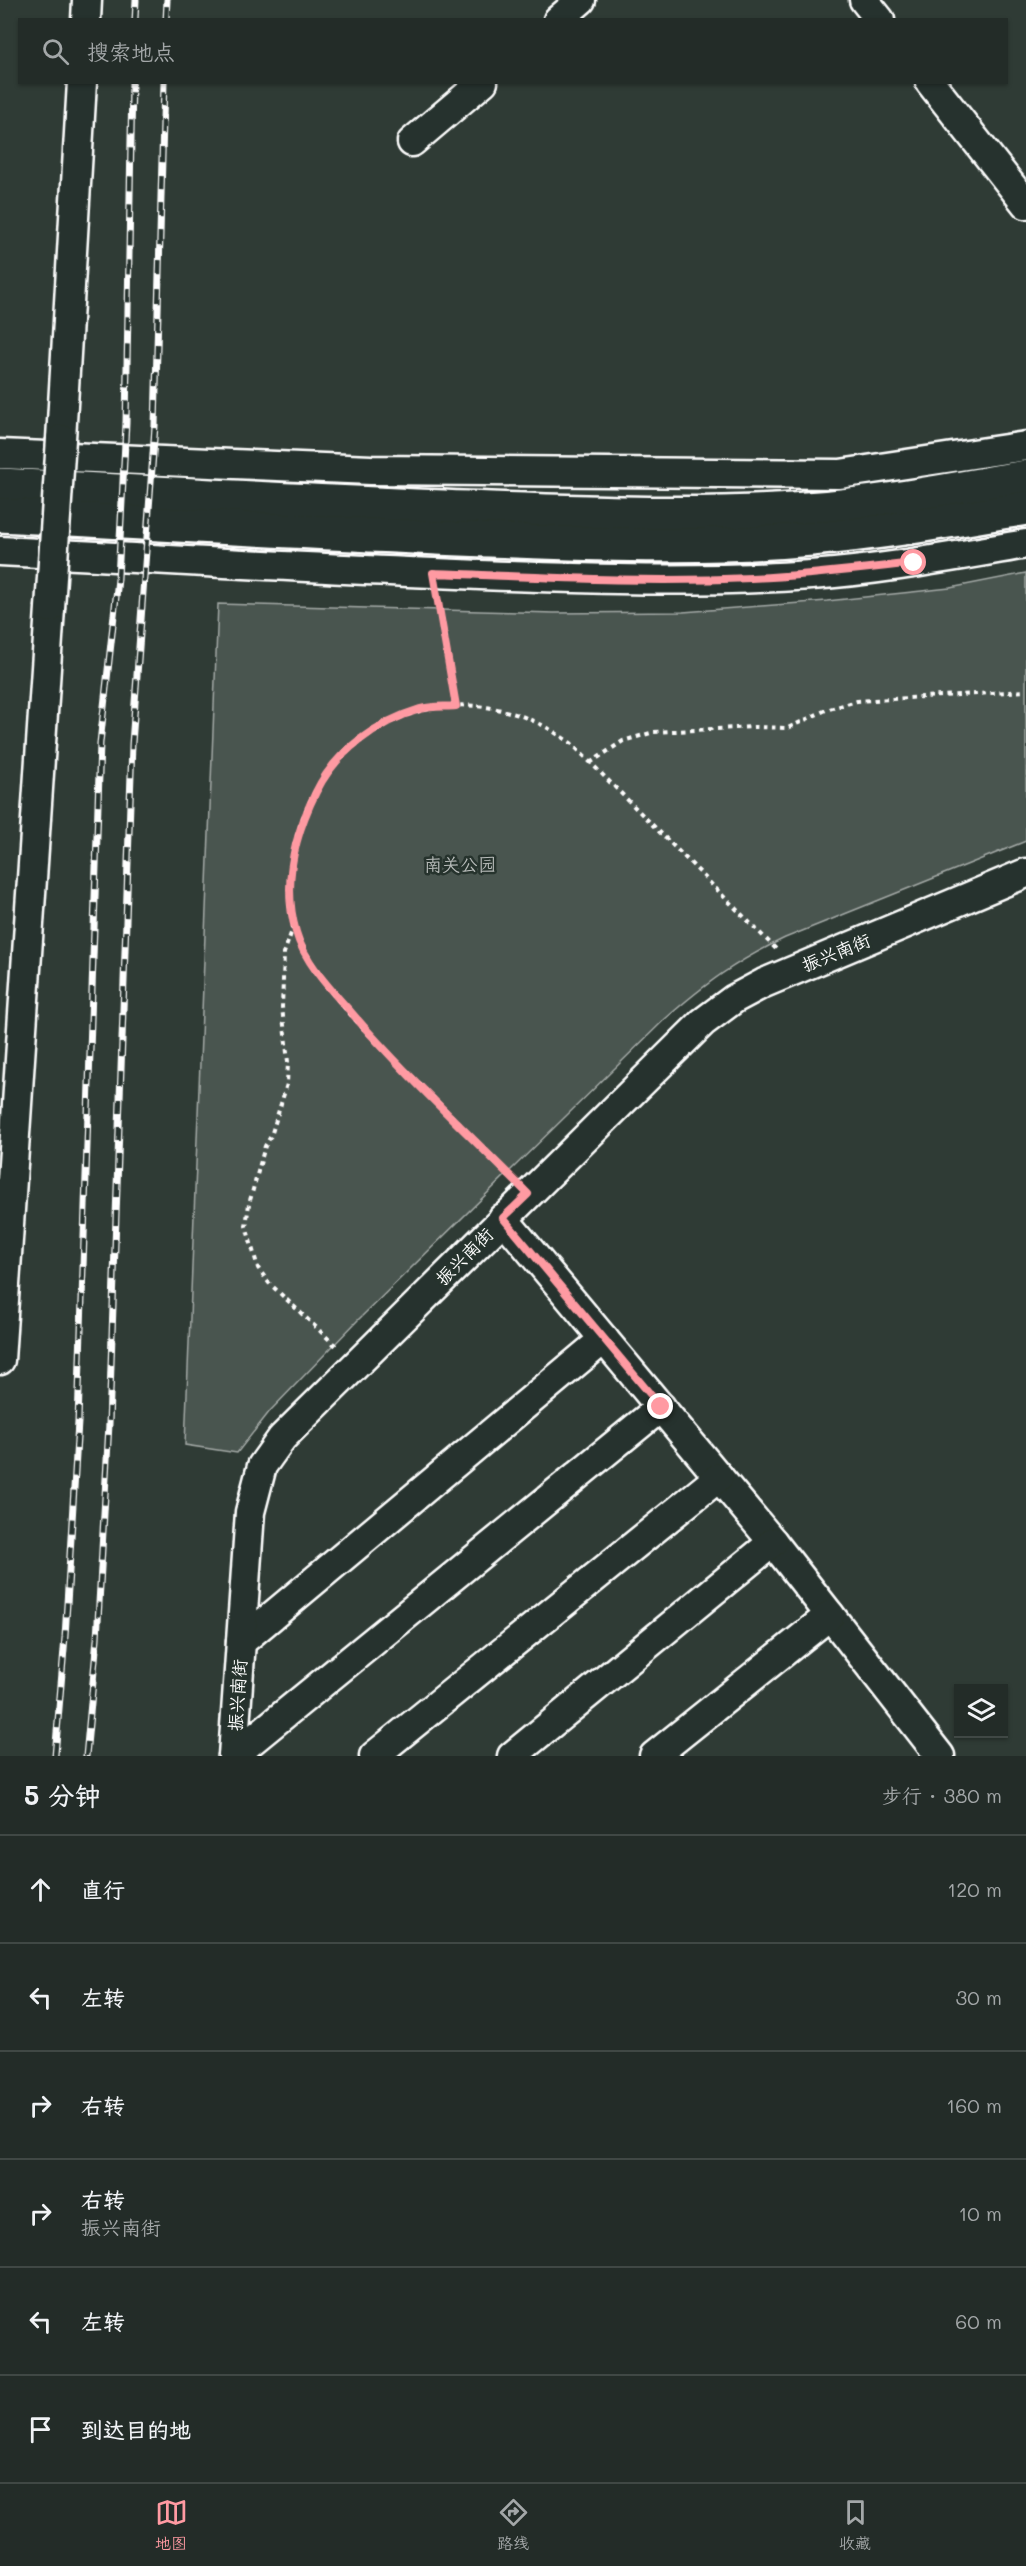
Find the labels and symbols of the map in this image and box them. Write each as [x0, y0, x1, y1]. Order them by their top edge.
route start [900, 549, 926, 575]
park label: 南关公园 [424, 852, 496, 876]
street label: 振兴南街 [798, 927, 874, 977]
street label: 振兴南街 [430, 1222, 498, 1290]
route end [647, 1393, 673, 1419]
street label: 振兴南街 [223, 1658, 251, 1732]

